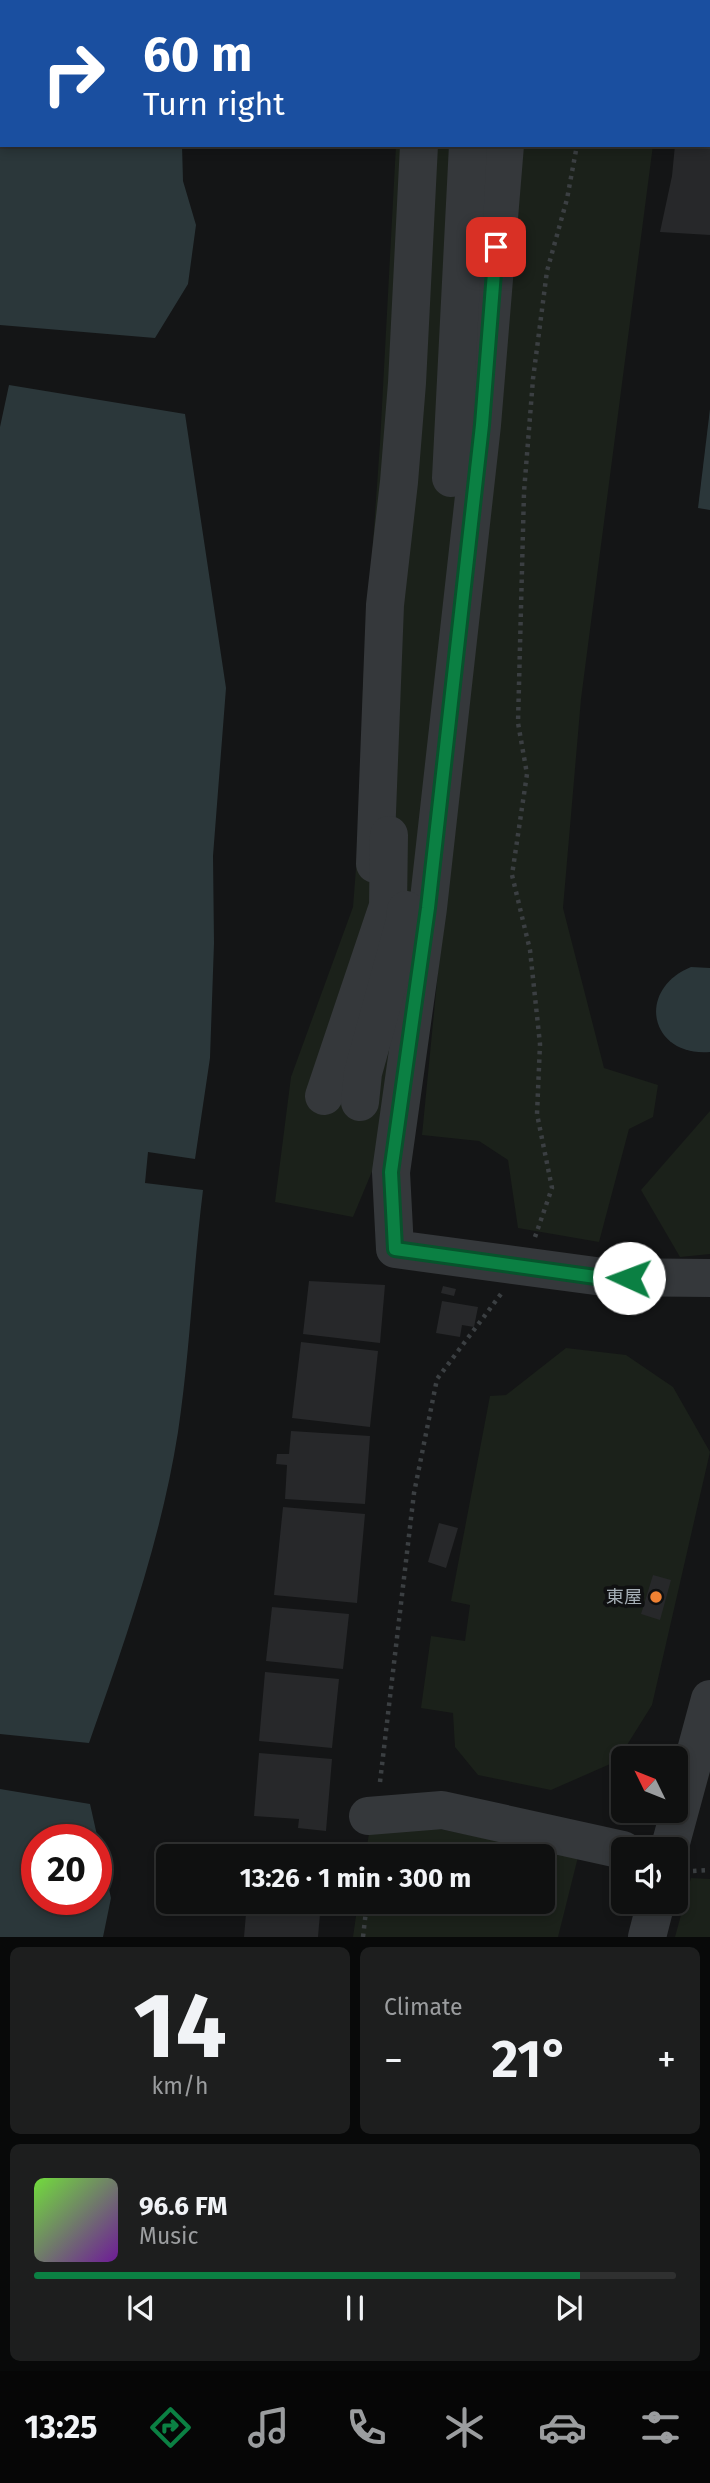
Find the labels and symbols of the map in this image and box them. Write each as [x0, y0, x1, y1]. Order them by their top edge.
pin [466, 217, 526, 277]
position arrow [592, 1241, 666, 1315]
place label: 東屋 [606, 1586, 642, 1608]
marker: 東屋 [648, 1589, 664, 1605]
north arrow [611, 1746, 688, 1824]
speed limit sign: 20 [21, 1824, 112, 1915]

